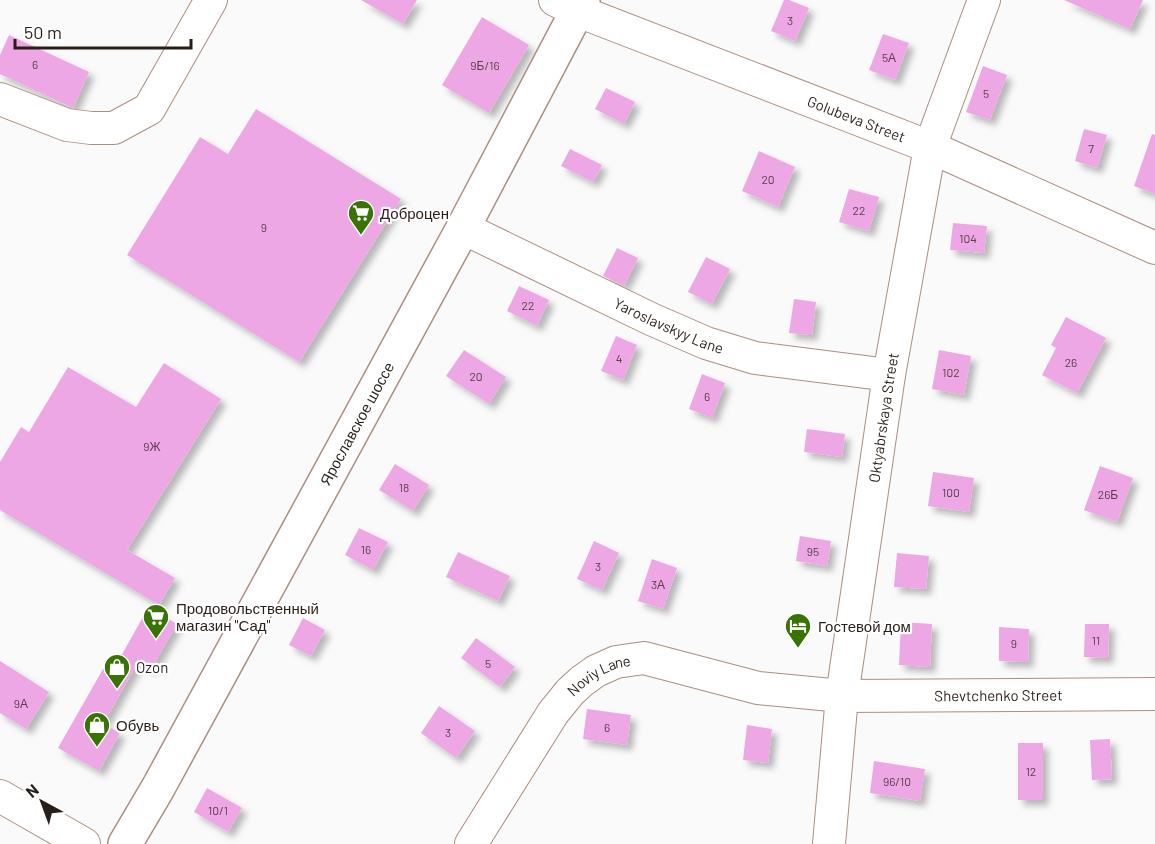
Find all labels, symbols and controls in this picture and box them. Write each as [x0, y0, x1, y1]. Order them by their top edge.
scale bar [15, 12, 190, 50]
house number: 3 [787, 13, 793, 27]
text: 50 m [24, 21, 62, 43]
house number: 5А [882, 50, 896, 64]
house number: 6 [32, 57, 38, 71]
house number: 9Б/16 [470, 58, 500, 72]
house number: 5 [983, 86, 989, 100]
street label: Golubeva Street [805, 92, 908, 146]
house number: 7 [1088, 141, 1094, 155]
house number: 20 [761, 172, 775, 186]
supermarket icon: Доброцен [346, 198, 376, 236]
house number: 22 [853, 203, 865, 217]
place label: Доброцен [380, 204, 449, 222]
house number: 9 [261, 220, 267, 234]
house number: 104 [959, 231, 977, 245]
street label: Yaroslavskyy Lane [611, 294, 726, 357]
house number: 22 [522, 298, 534, 312]
house number: 4 [616, 351, 622, 365]
street label: Oktyabrskaya Street [864, 351, 902, 484]
house number: 26 [1065, 355, 1077, 369]
street label: Ярославское шоссе [316, 359, 397, 488]
house number: 102 [942, 365, 960, 379]
house number: 20 [469, 369, 483, 383]
house number: 6 [704, 389, 710, 403]
house number: 9Ж [143, 439, 161, 453]
house number: 18 [399, 480, 409, 494]
house number: 100 [942, 485, 960, 499]
house number: 26Б [1098, 487, 1118, 501]
house number: 16 [361, 542, 371, 556]
house number: 95 [807, 544, 819, 558]
house number: 3 [595, 559, 601, 573]
house number: 3А [651, 577, 665, 591]
place label: Продовольственный магазин "Сад" [176, 599, 319, 634]
supermarket icon: Продовольственный магазин "Сад" [141, 602, 171, 640]
hotel icon: Гостевой дом [783, 611, 813, 649]
place label: Гостевой дом [818, 617, 911, 635]
house number: 11 [1092, 633, 1100, 647]
house number: 9 [1011, 636, 1017, 650]
street label: Noviy Lane [563, 651, 632, 699]
shop icon: Ozon [102, 652, 132, 690]
house number: 5 [485, 656, 491, 670]
place label: Ozon [136, 658, 168, 676]
street label: Shevtchenko Street [934, 686, 1063, 704]
house number: 9А [14, 696, 28, 710]
shop icon: Обувь [82, 710, 112, 748]
place label: Обувь [116, 716, 159, 734]
house number: 6 [604, 720, 610, 734]
house number: 3 [445, 725, 451, 739]
house number: 12 [1026, 764, 1036, 778]
north arrow [12, 772, 72, 832]
house number: 96/10 [883, 774, 911, 788]
text: N [22, 780, 42, 801]
house number: 10/1 [208, 803, 228, 817]

